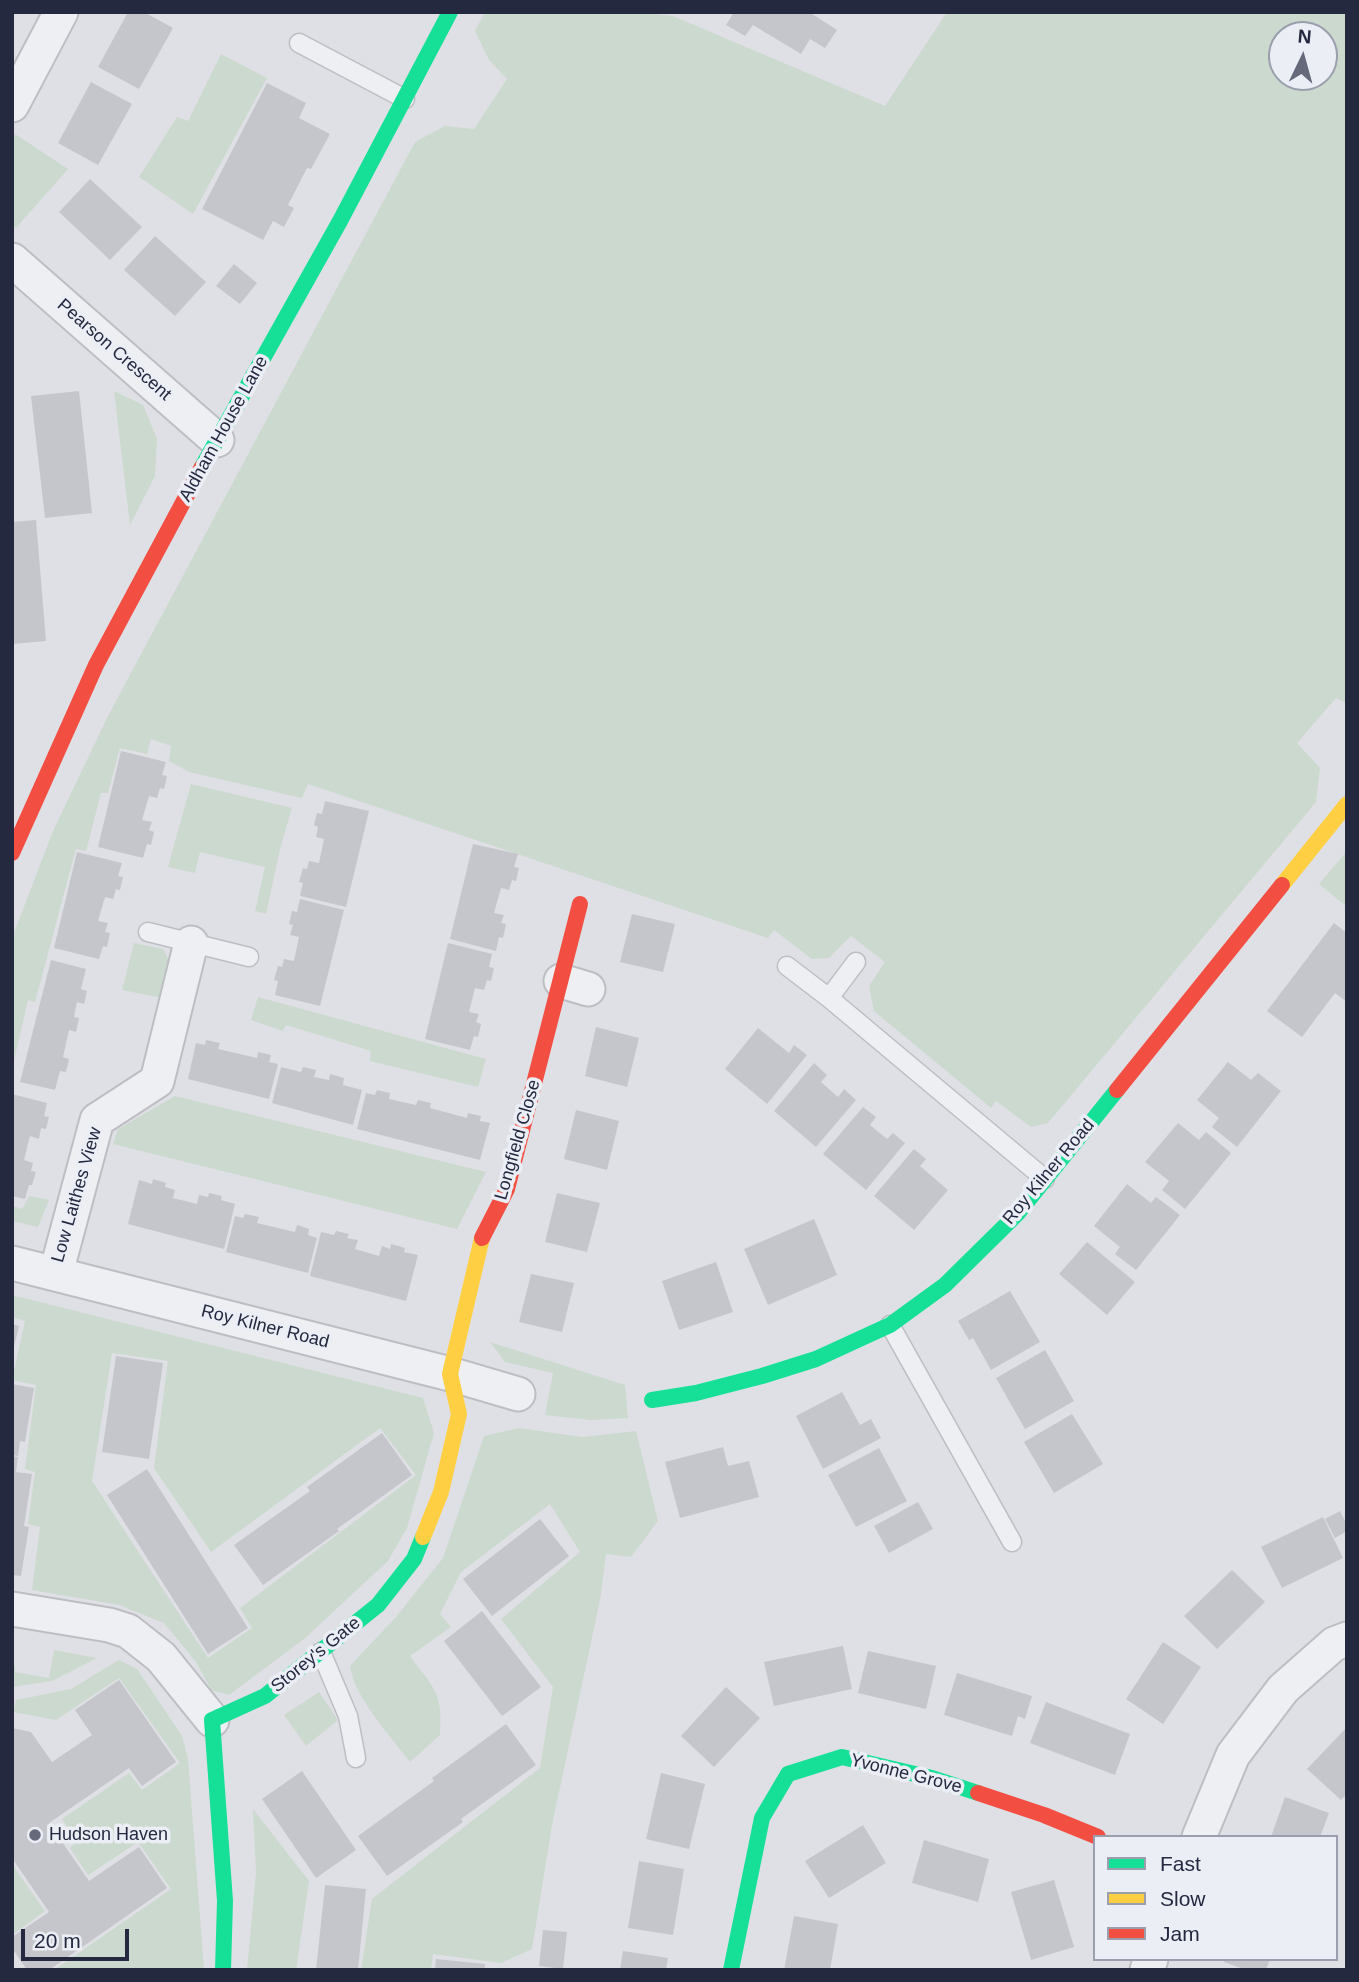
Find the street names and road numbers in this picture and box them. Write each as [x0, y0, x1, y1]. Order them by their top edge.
street label: Pearson Crescent [53, 295, 175, 405]
street label: Aldham House Lane [175, 352, 273, 506]
street label: Longfield Close [491, 1077, 545, 1203]
street label: Roy Kilner Road [999, 1115, 1099, 1229]
street label: Low Laithes View [47, 1125, 107, 1265]
street label: Roy Kilner Road [199, 1301, 331, 1353]
street label: Storey's Gate [267, 1612, 365, 1698]
street label: Yvonne Grove [848, 1750, 964, 1798]

